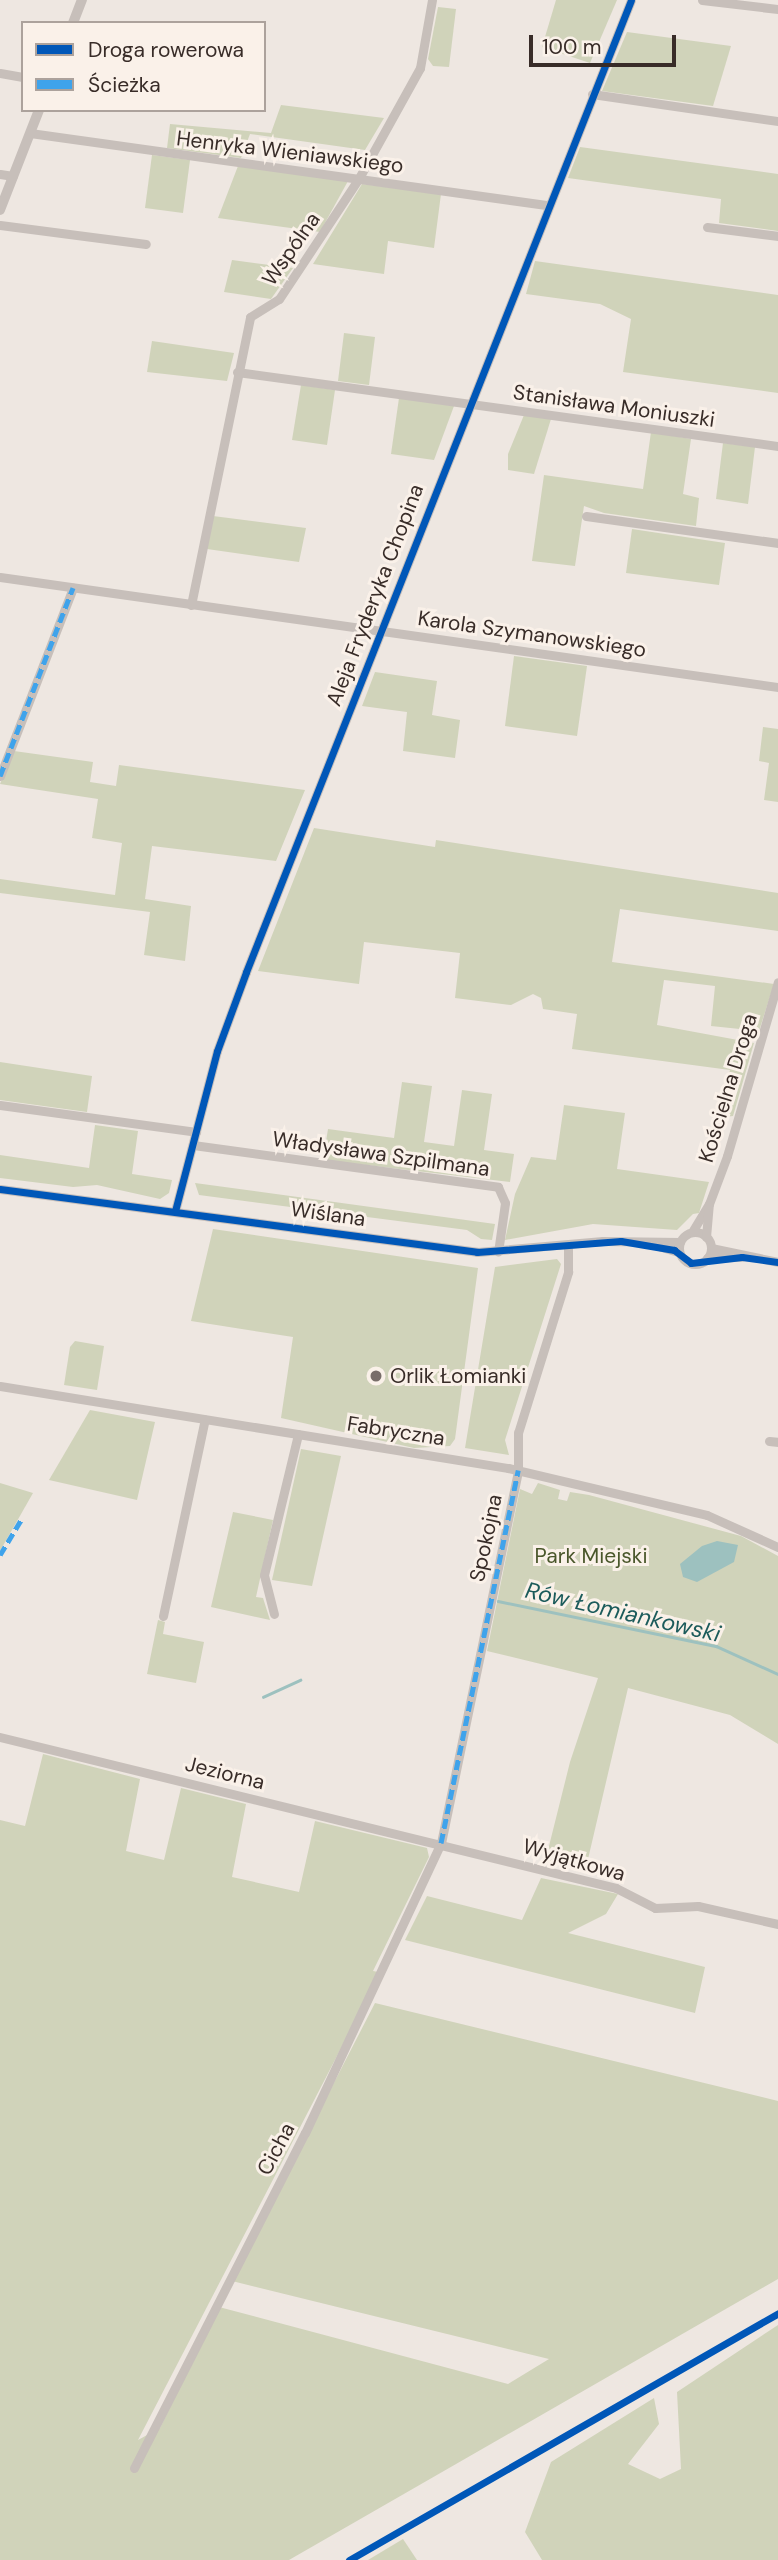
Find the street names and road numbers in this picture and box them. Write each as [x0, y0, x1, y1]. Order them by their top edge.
street label: Henryka Wieniawskiego [175, 126, 405, 178]
street label: Wspólna [257, 207, 325, 291]
street label: Stanisława Moniuszki [511, 379, 717, 433]
street label: Aleja Fryderyka Chopina [321, 480, 429, 710]
street label: Karola Szymanowskiego [416, 605, 648, 663]
street label: Kościelna Droga [693, 1011, 763, 1165]
street label: Władysława Szpilmana [271, 1126, 491, 1182]
street label: Wiślana [289, 1196, 367, 1232]
street label: Fabryczna [345, 1411, 447, 1451]
street label: Spokojna [464, 1492, 508, 1584]
street label: Jeziorna [183, 1751, 267, 1795]
street label: Wyjątkowa [520, 1833, 628, 1887]
street label: Cicha [252, 2119, 300, 2179]

